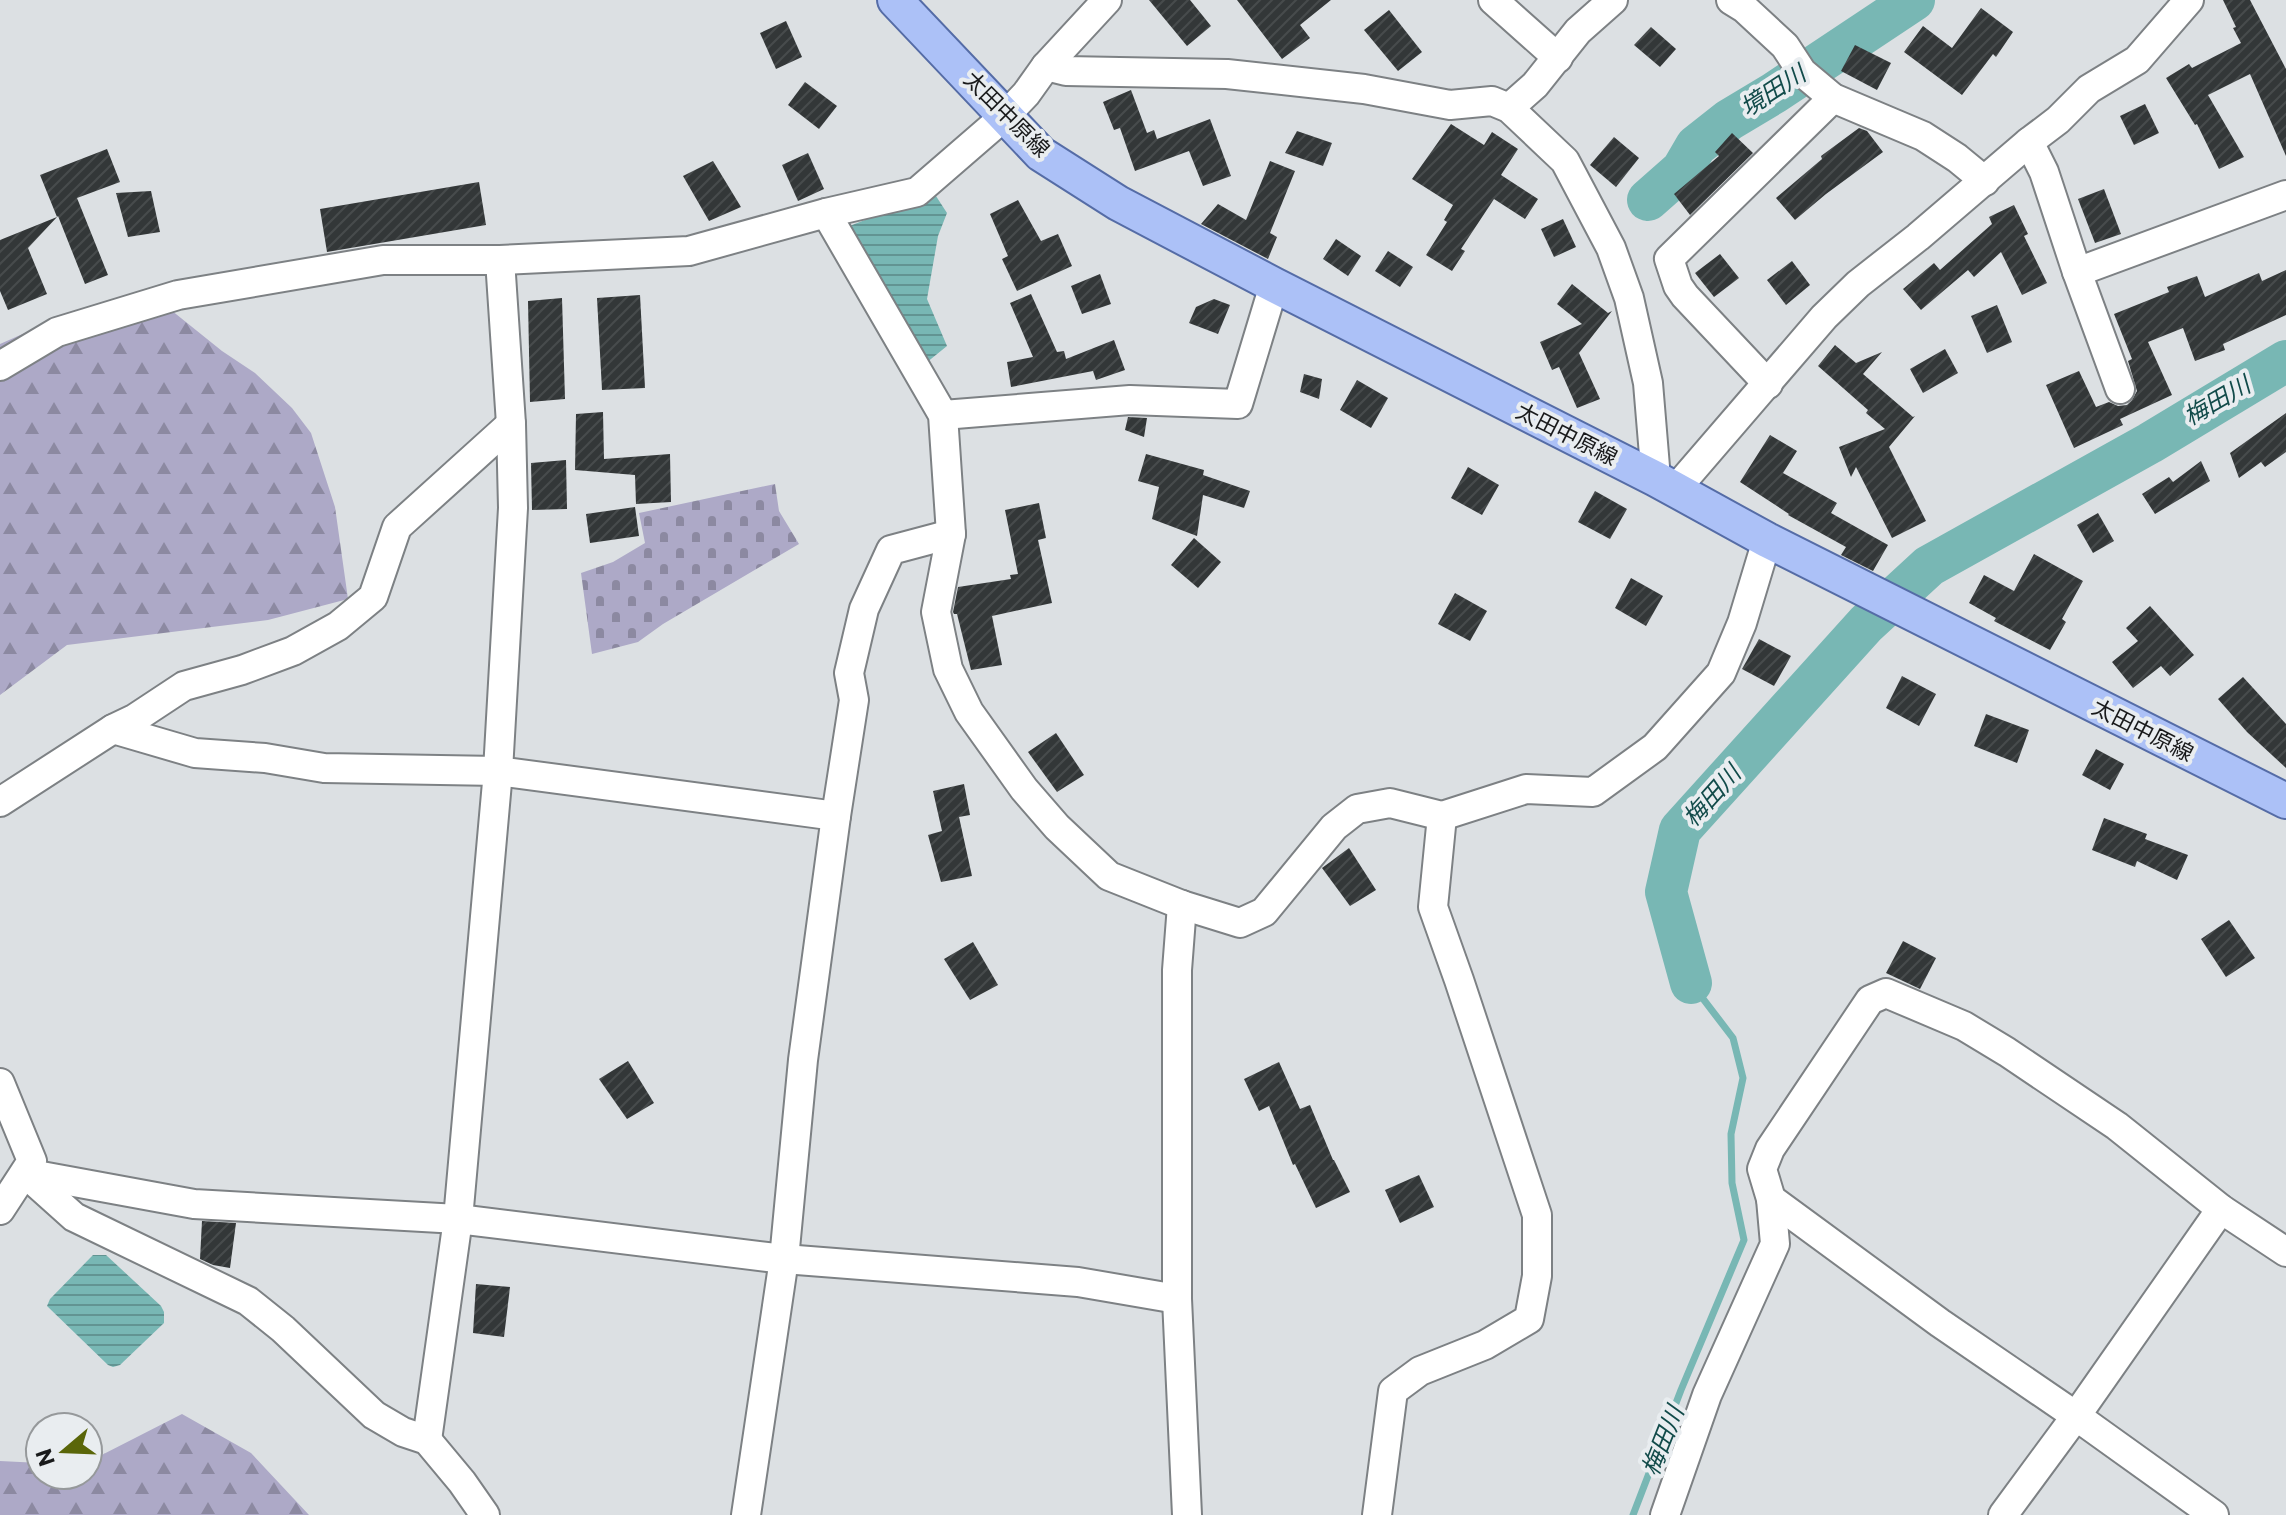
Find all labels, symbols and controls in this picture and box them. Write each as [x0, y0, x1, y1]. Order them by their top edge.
water label: 境田川 [1734, 56, 1813, 122]
street label: 太田中原線 [959, 65, 1056, 162]
water label: 梅田川 [2178, 368, 2257, 430]
street label: 太田中原線 [1512, 397, 1622, 471]
street label: 太田中原線 [2088, 693, 2198, 767]
water label: 梅田川 [1676, 756, 1748, 831]
water label: 梅田川 [1635, 1399, 1690, 1479]
north arrow [24, 1411, 104, 1491]
text: N [29, 1445, 60, 1470]

